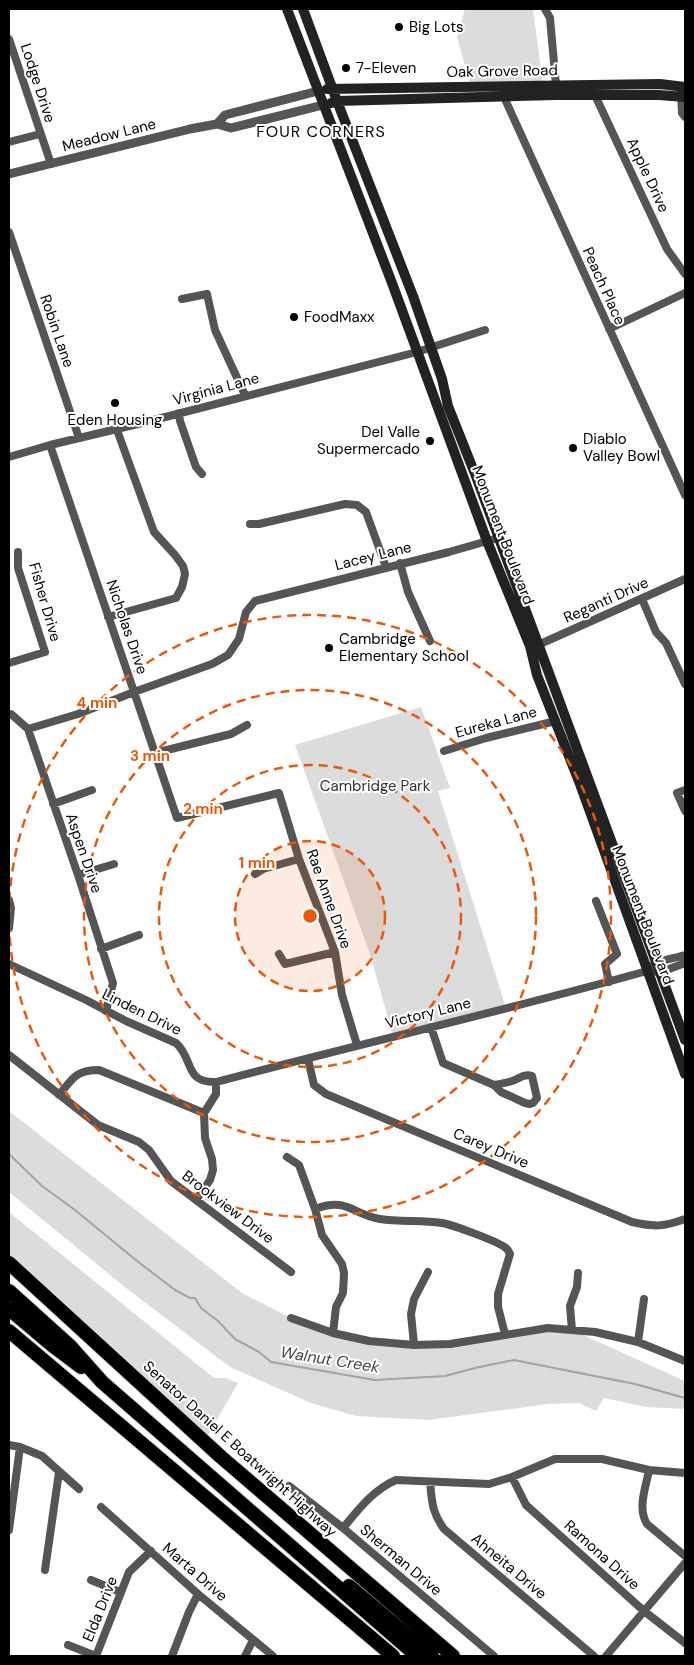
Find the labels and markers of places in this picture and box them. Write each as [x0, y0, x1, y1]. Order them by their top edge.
place label: Big Lots [409, 17, 464, 37]
marker: Big Lots [393, 21, 405, 33]
place label: 7-Eleven [356, 58, 416, 78]
marker: 7-Eleven [340, 62, 352, 74]
place label: FoodMaxx [304, 307, 375, 327]
marker: FoodMaxx [288, 311, 300, 323]
marker: Eden Housing [109, 397, 121, 409]
place label: Eden Housing [68, 410, 162, 430]
place label: Del Valle Supermercado [317, 422, 420, 459]
place label: Diablo Valley Bowl [583, 429, 660, 466]
marker: Del Valle Supermercado [424, 435, 436, 447]
marker: Diablo Valley Bowl [567, 442, 579, 454]
place label: Cambridge Elementary School [339, 629, 469, 666]
marker: Cambridge Elementary School [323, 642, 335, 654]
centre of rings [301, 907, 319, 925]

